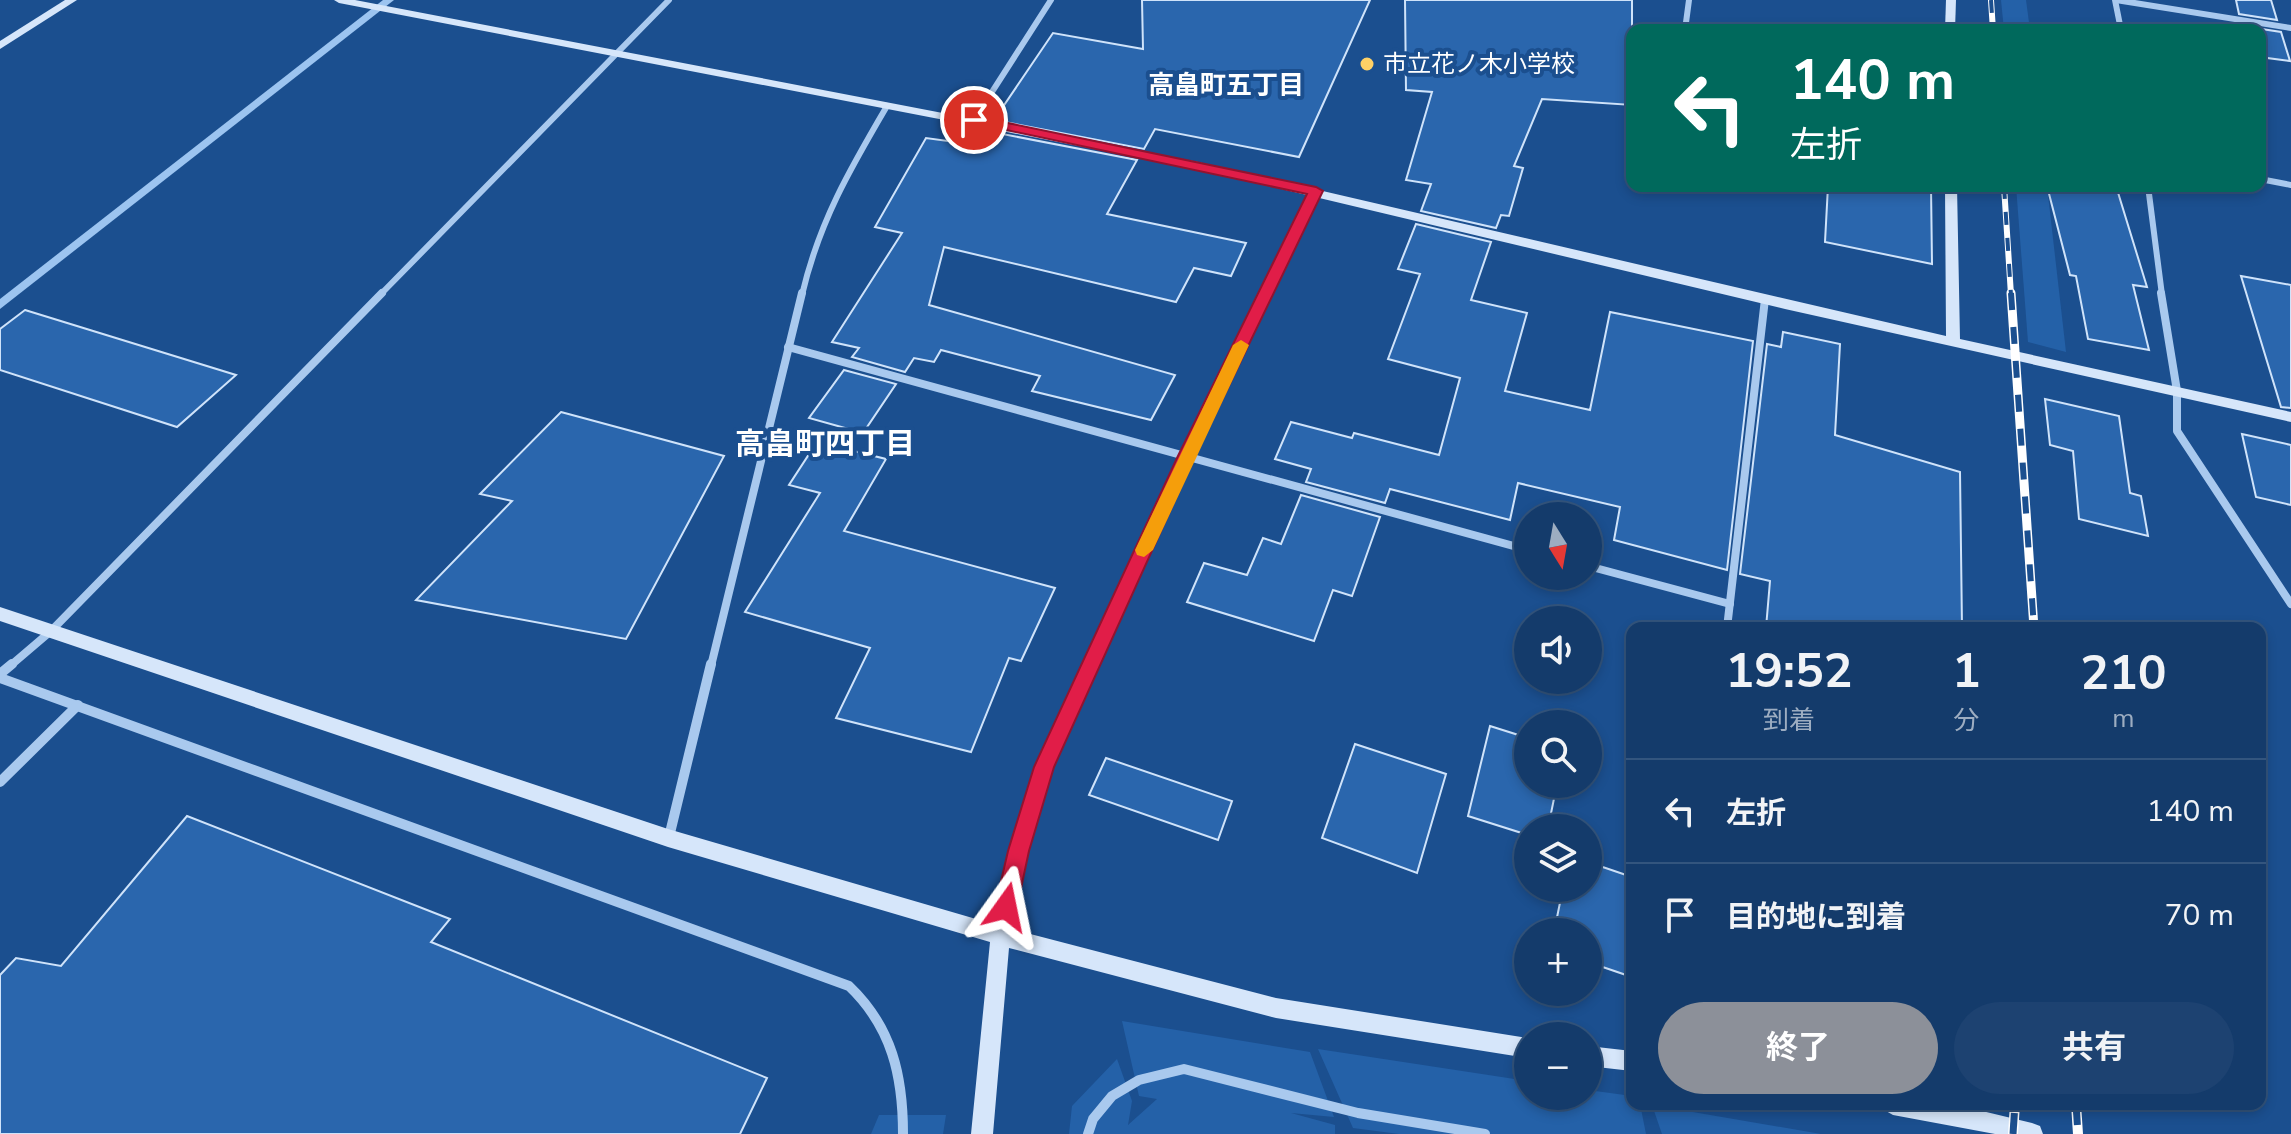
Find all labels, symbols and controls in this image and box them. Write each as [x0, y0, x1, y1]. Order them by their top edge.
text: 140 m [1790, 42, 1955, 119]
place label: 市立花ノ木小学校 [1383, 48, 1575, 80]
marker: 市立花ノ木小学校 [1358, 55, 1376, 73]
icon: left [1658, 56, 1762, 160]
district label: 高畠町五丁目 [1148, 68, 1304, 103]
pin [940, 86, 1008, 154]
icon: arrive [952, 98, 996, 142]
text: 左折 [1790, 121, 1862, 170]
district label: 高畠町四丁目 [735, 424, 915, 465]
north arrow [1514, 502, 1602, 590]
map controls [1514, 502, 1602, 1110]
button: sound [1514, 606, 1602, 694]
text: 19:52 [1725, 638, 1853, 704]
text: 1 [1952, 638, 1981, 704]
text: 210 [2080, 640, 2167, 706]
text: m [2112, 701, 2134, 736]
text: 到着 [1763, 703, 1815, 738]
text: 分 [1953, 703, 1979, 738]
button: search [1514, 710, 1602, 798]
icon: left [1658, 789, 1702, 833]
text: 140 m [2147, 791, 2234, 832]
text: 左折 [1726, 793, 1786, 834]
button: layers [1514, 814, 1602, 902]
position arrow [964, 865, 1048, 949]
icon: arrive [1658, 893, 1702, 937]
text: 70 m [2165, 895, 2234, 936]
text: 目的地に到着 [1726, 897, 1906, 938]
button: + [1514, 918, 1602, 1006]
button: 終了 [1658, 1002, 1938, 1094]
button: 共有 [1954, 1002, 2234, 1094]
button: − [1514, 1022, 1602, 1110]

